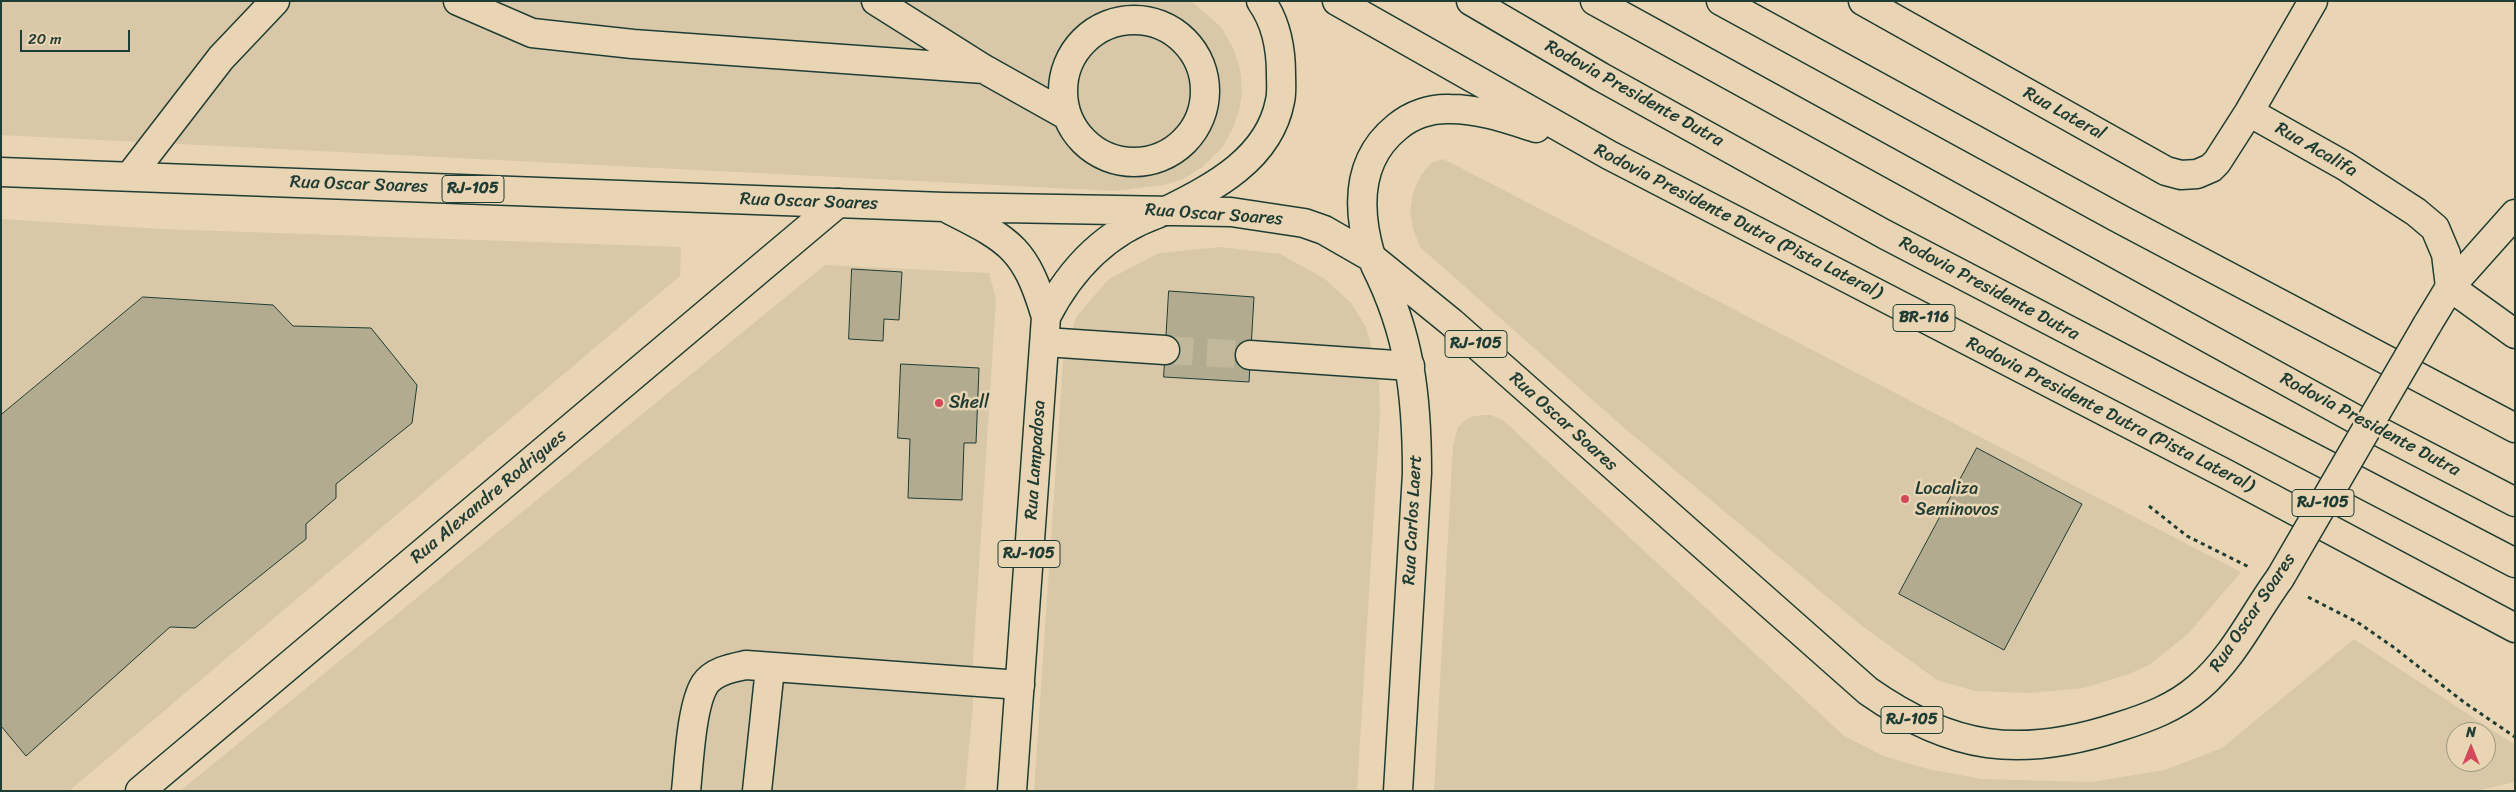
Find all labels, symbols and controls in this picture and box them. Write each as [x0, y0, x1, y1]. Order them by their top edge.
scale bar [22, 20, 132, 52]
text: 20 m [28, 26, 62, 52]
street label: Rodovia Presidente Dutra [1541, 36, 1727, 152]
street label: Rua Lateral [2019, 83, 2109, 145]
street label: Rua Acalifa [2271, 118, 2361, 182]
street label: Rodovia Presidente Dutra (Pista Lateral) [1590, 140, 1886, 304]
street label: Rua Oscar Soares [290, 172, 428, 198]
road number: RJ-105 [442, 175, 504, 202]
street label: Rua Oscar Soares [740, 189, 878, 215]
street label: Rua Oscar Soares [1144, 199, 1284, 231]
street label: Rodovia Presidente Dutra [1895, 232, 2083, 346]
road number: BR-116 [1893, 304, 1955, 332]
road number: RJ-105 [1445, 330, 1507, 358]
street label: Rodovia Presidente Dutra (Pista Lateral) [1962, 333, 2258, 497]
street label: Rua Oscar Soares [1504, 368, 1622, 476]
street label: Rodovia Presidente Dutra [2276, 368, 2464, 482]
place label: Shell [949, 392, 989, 414]
marker: Shell [933, 397, 945, 409]
street label: Rua Lampadosa [1021, 400, 1051, 520]
street label: Rua Alexandre Rodrigues [407, 425, 571, 569]
street label: Rua Carlos Laert [1399, 454, 1427, 586]
place label: Localiza Seminovos [1915, 478, 1999, 520]
road number: RJ-105 [2292, 489, 2354, 516]
marker: Localiza Seminovos [1899, 493, 1911, 505]
road number: RJ-105 [998, 540, 1060, 568]
street label: Rua Oscar Soares [2205, 550, 2301, 676]
road number: RJ-105 [1881, 706, 1943, 734]
text: N [2466, 720, 2476, 745]
north arrow [2446, 722, 2496, 772]

